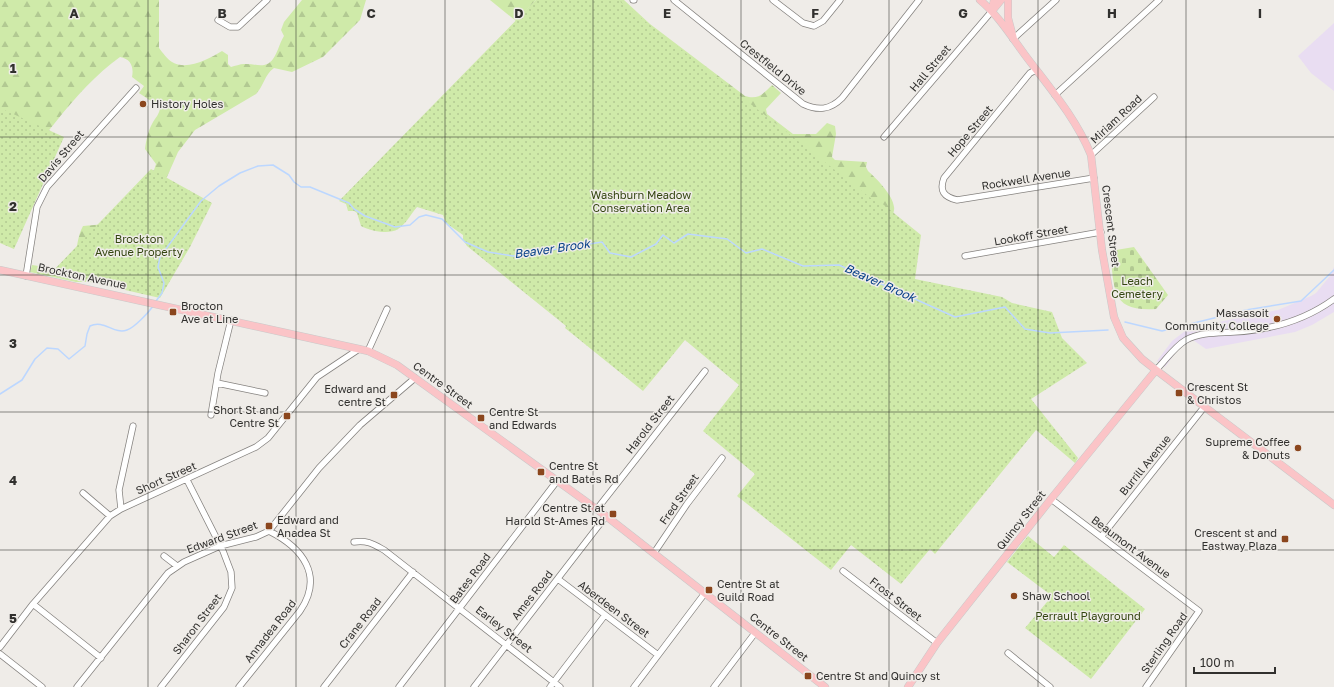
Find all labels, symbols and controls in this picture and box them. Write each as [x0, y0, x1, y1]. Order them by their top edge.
text: A [69, 5, 79, 21]
text: B [217, 5, 227, 21]
text: C [366, 5, 376, 21]
text: D [514, 5, 524, 21]
text: E [663, 5, 671, 21]
text: F [811, 5, 819, 21]
text: G [958, 5, 968, 21]
text: H [1107, 5, 1117, 21]
text: I [1258, 5, 1262, 21]
street label: Crestfield Drive [737, 36, 809, 97]
street label: Hall Street [906, 42, 953, 94]
text: 1 [10, 60, 17, 76]
street label: Miriam Road [1087, 92, 1144, 146]
place label: History Holes [151, 97, 223, 110]
marker: History Holes [138, 99, 148, 109]
street label: Hope Street [944, 102, 995, 159]
street label: Davis Street [35, 127, 86, 184]
street label: Rockwell Avenue [980, 165, 1071, 192]
street label: Crescent Street [1100, 184, 1123, 268]
park label: Washburn Meadow Conservation Area [591, 188, 691, 214]
text: 2 [9, 198, 17, 214]
street label: Lookoff Street [993, 222, 1069, 247]
park label: Brockton Avenue Property [95, 232, 183, 258]
water label: Beaver Brook [513, 236, 592, 261]
street label: Brockton Avenue [37, 260, 127, 291]
water label: Beaver Brook [842, 260, 919, 305]
park label: Leach Cemetery [1111, 274, 1163, 300]
place label: Brocton Ave at Line [181, 299, 238, 325]
place label: Massasoit Community College [1165, 306, 1269, 332]
marker: Brocton Ave at Line [168, 307, 178, 317]
marker: Massasoit Community College [1272, 314, 1282, 324]
text: 3 [9, 335, 17, 351]
street label: Centre Street [411, 359, 476, 411]
place label: Crescent St & Christos [1187, 380, 1248, 406]
place label: Edward and centre St [324, 382, 386, 408]
marker: Crescent St & Christos [1174, 388, 1184, 398]
marker: Edward and centre St [389, 390, 399, 400]
street label: Harold Street [623, 392, 677, 456]
place label: Short St and Centre St [213, 403, 279, 429]
place label: Centre St and Edwards [489, 405, 557, 431]
marker: Short St and Centre St [282, 411, 292, 421]
marker: Centre St and Edwards [476, 413, 486, 423]
street label: Burrill Avenue [1116, 432, 1173, 498]
place label: Supreme Coffee & Donuts [1205, 435, 1290, 461]
marker: Supreme Coffee & Donuts [1293, 443, 1303, 453]
street label: Short Street [134, 458, 198, 497]
place label: Centre St and Bates Rd [549, 459, 618, 485]
marker: Centre St and Bates Rd [536, 467, 546, 477]
street label: Fred Street [656, 471, 701, 527]
text: 4 [9, 472, 17, 488]
street label: Quincy Street [993, 487, 1048, 552]
place label: Centre St at Harold St-Ames Rd [505, 501, 605, 527]
marker: Centre St at Harold St-Ames Rd [608, 509, 618, 519]
place label: Edward and Anadea St [277, 513, 339, 539]
street label: Beaumont Avenue [1089, 513, 1173, 581]
street label: Edward Street [185, 518, 259, 555]
marker: Edward and Anadea St [264, 521, 274, 531]
place label: Crescent st and Eastway Plaza [1194, 526, 1277, 552]
marker: Crescent st and Eastway Plaza [1280, 534, 1290, 544]
street label: Bates Road [446, 550, 493, 605]
street label: Ames Road [508, 567, 555, 622]
street label: Frost Street [868, 574, 925, 623]
street label: Aberdeen Street [576, 577, 653, 640]
place label: Centre St at Guild Road [717, 577, 780, 603]
marker: Centre St at Guild Road [704, 585, 714, 595]
place label: Shaw School [1022, 589, 1091, 602]
street label: Sharon Street [169, 591, 224, 657]
marker: Shaw School [1009, 591, 1019, 601]
street label: Crane Road [336, 595, 383, 651]
street label: Annadea Road [241, 597, 298, 665]
street label: Earley Street [473, 603, 535, 655]
park label: Perrault Playground [1035, 609, 1141, 622]
text: 5 [9, 610, 17, 626]
street label: Centre Street [747, 610, 811, 664]
street label: Sterling Road [1138, 610, 1189, 676]
scale bar [1194, 649, 1275, 675]
text: 100 m [1200, 655, 1234, 670]
place label: Centre St and Quincy st [816, 669, 940, 682]
marker: Centre St and Quincy st [803, 671, 813, 681]

